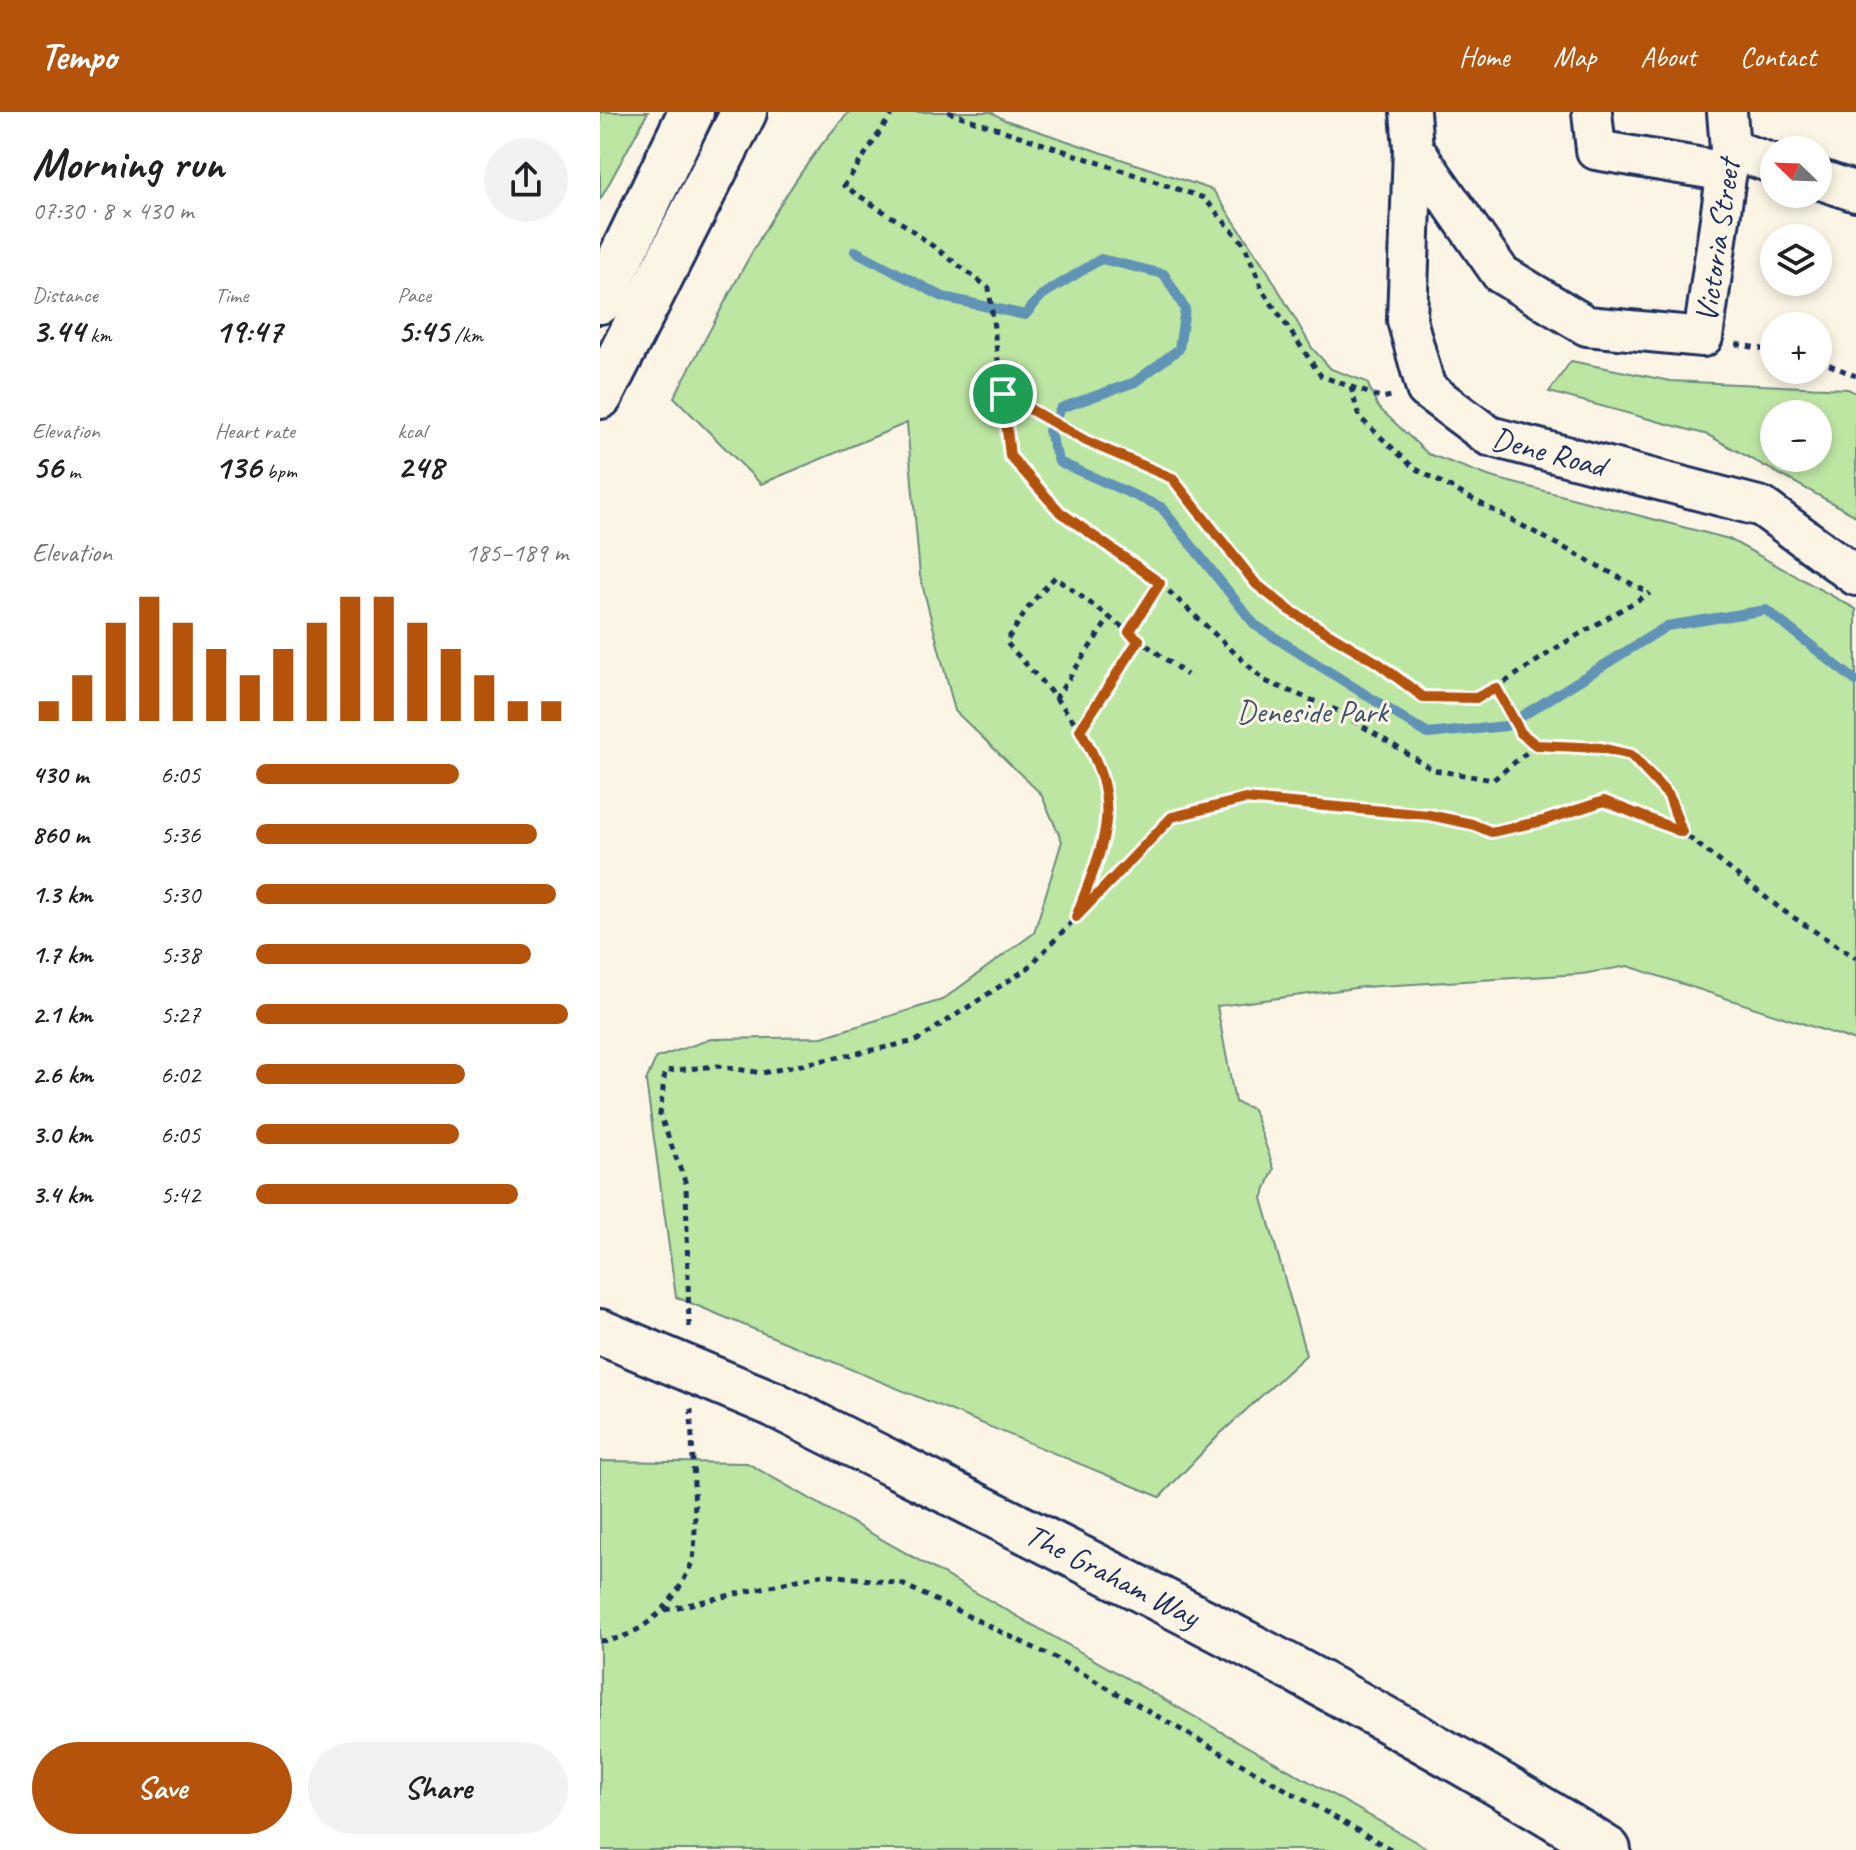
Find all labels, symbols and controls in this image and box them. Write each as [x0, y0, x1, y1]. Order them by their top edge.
text: Tempo [40, 33, 116, 80]
text: Home [1459, 39, 1509, 74]
text: Map [1553, 39, 1596, 74]
text: About [1640, 39, 1696, 74]
text: Contact [1740, 39, 1816, 74]
text: Morning run [32, 136, 224, 191]
north arrow [1760, 136, 1832, 208]
map controls [1760, 136, 1832, 472]
button: share [484, 138, 568, 222]
street label: Victoria Street [1685, 152, 1749, 325]
text: 07:30 · 8 × 430 m [32, 194, 193, 227]
button: layers [1760, 224, 1832, 296]
text: Distance [32, 281, 98, 309]
text: Time [215, 281, 248, 309]
text: Pace [397, 281, 431, 309]
text: 3.44 [32, 309, 85, 352]
text: 19:47 [215, 309, 282, 352]
text: 5:45 [397, 309, 449, 352]
button: + [1760, 312, 1832, 384]
text: km [85, 321, 111, 349]
text: /km [449, 321, 483, 349]
pin [969, 360, 1037, 428]
icon: arrive [981, 372, 1025, 416]
button: − [1760, 400, 1832, 472]
text: Elevation [32, 417, 100, 445]
text: Heart rate [215, 417, 295, 445]
text: kcal [397, 417, 426, 445]
street label: Dene Road [1488, 417, 1615, 487]
text: 56 [32, 445, 63, 488]
text: 136 [215, 445, 261, 488]
text: 248 [397, 445, 443, 488]
text: m [63, 457, 80, 485]
text: bpm [261, 457, 297, 485]
text: Elevation [32, 536, 112, 569]
text: 185–189 m [465, 536, 568, 569]
park label: Deneside Park [1237, 691, 1390, 732]
text: 430 m [32, 758, 88, 791]
text: 6:05 [160, 758, 200, 791]
text: 860 m [32, 818, 89, 851]
text: 5:36 [160, 818, 200, 851]
text: 1.3 km [32, 878, 92, 911]
text: 5:30 [160, 878, 200, 911]
text: 1.7 km [32, 938, 92, 971]
text: 5:38 [160, 938, 200, 971]
text: 2.1 km [32, 998, 92, 1031]
text: 5:27 [160, 998, 200, 1031]
text: 2.6 km [32, 1058, 93, 1091]
text: 6:02 [160, 1058, 200, 1091]
text: 3.0 km [32, 1118, 92, 1151]
text: 6:05 [160, 1118, 200, 1151]
text: 3.4 km [32, 1178, 92, 1211]
text: 5:42 [160, 1178, 200, 1211]
street label: The Graham Way [1019, 1513, 1208, 1637]
button: Save [32, 1742, 292, 1834]
button: Share [308, 1742, 568, 1834]

